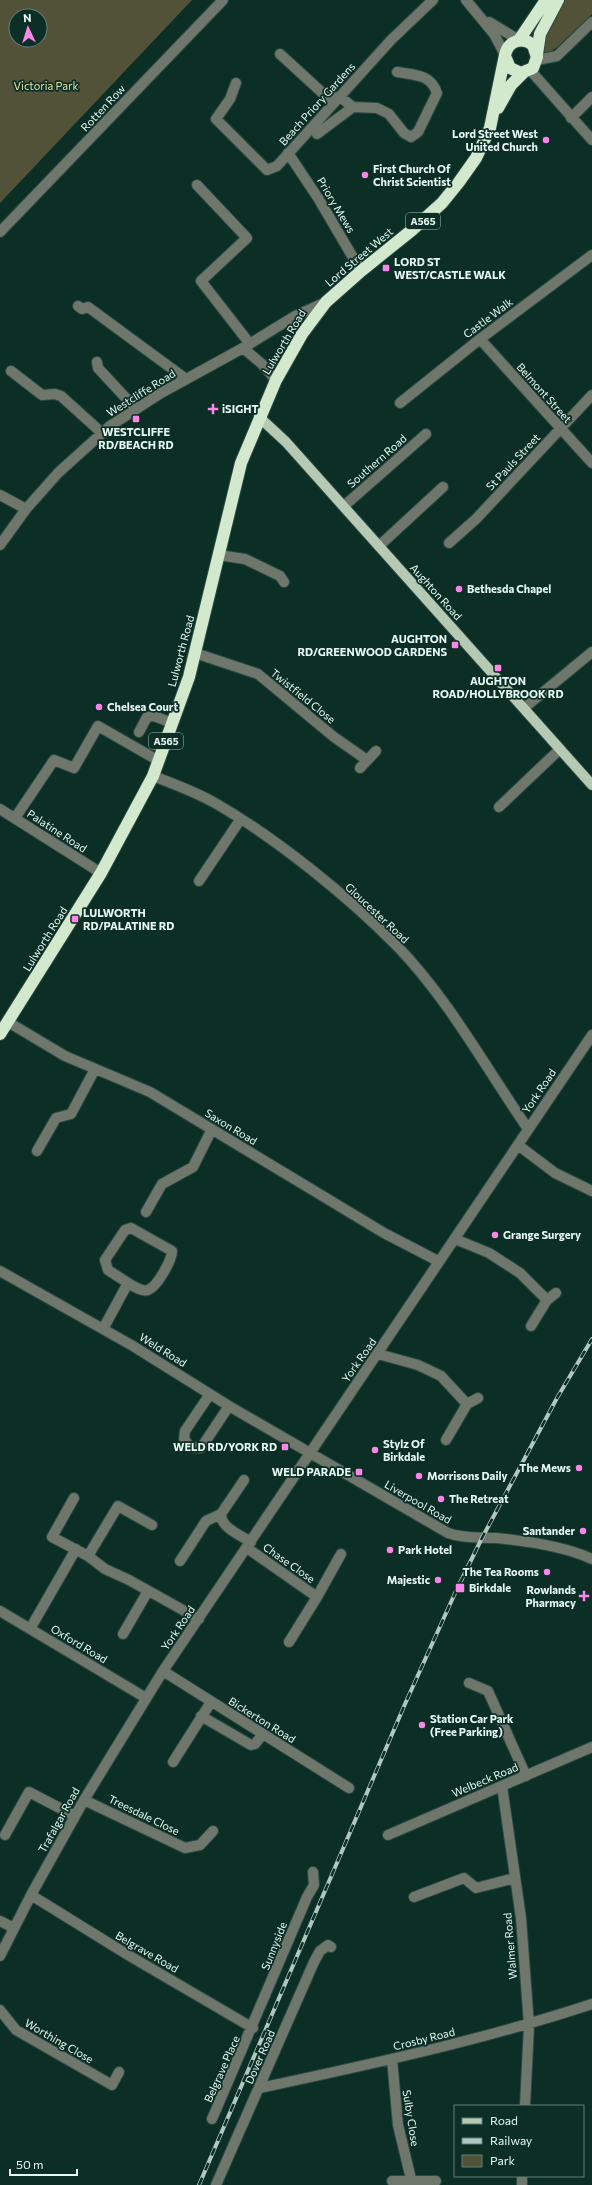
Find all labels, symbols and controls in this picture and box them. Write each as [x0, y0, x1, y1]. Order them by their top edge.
north arrow [8, 8, 48, 48]
text: N [23, 11, 32, 24]
street label: Beach Priory Gardens [276, 60, 357, 148]
park label: Victoria Park [14, 79, 78, 92]
street label: Rotten Row [78, 82, 128, 134]
place label: Lord Street West United Church [452, 127, 538, 153]
marker: Lord Street West United Church [541, 135, 551, 145]
place label: First Church Of Christ Scientist [373, 162, 451, 188]
marker: First Church Of Christ Scientist [360, 170, 370, 180]
street label: Priory Mews [315, 174, 358, 235]
road number: A565 [406, 213, 440, 229]
street label: Lord Street West [322, 224, 396, 289]
place label: LORD ST WEST/CASTLE WALK [394, 255, 506, 281]
marker: LORD ST WEST/CASTLE WALK [381, 263, 391, 273]
street label: Castle Walk [460, 295, 515, 340]
street label: Lulworth Road [259, 307, 308, 377]
street label: Belmont Street [514, 360, 575, 426]
street label: Westcliffe Road [104, 366, 177, 419]
place label: iSIGHT [222, 402, 259, 415]
marker: iSIGHT [207, 403, 219, 415]
marker: WESTCLIFFE RD/BEACH RD [131, 414, 141, 424]
place label: WESTCLIFFE RD/BEACH RD [98, 425, 174, 451]
street label: St Pauls Street [483, 430, 543, 493]
street label: Southern Road [344, 431, 409, 490]
street label: Aughton Road [408, 561, 465, 622]
place label: Bethesda Chapel [467, 582, 551, 595]
marker: Bethesda Chapel [454, 584, 464, 594]
street label: Lulworth Road [165, 614, 196, 688]
place label: AUGHTON RD/GREENWOOD GARDENS [297, 632, 447, 658]
marker: AUGHTON RD/GREENWOOD GARDENS [450, 640, 460, 650]
marker: AUGHTON ROAD/HOLLYBROOK RD [493, 663, 503, 673]
street label: Twistfield Close [268, 666, 338, 726]
place label: AUGHTON ROAD/HOLLYBROOK RD [433, 674, 563, 700]
place label: Chelsea Court [107, 700, 178, 713]
marker: Chelsea Court [94, 702, 104, 712]
road number: A565 [149, 733, 183, 749]
street label: Palatine Road [25, 806, 90, 855]
street label: Gloucester Road [343, 880, 412, 945]
street label: Lulworth Road [20, 904, 70, 973]
place label: LULWORTH RD/PALATINE RD [83, 906, 174, 932]
marker: LULWORTH RD/PALATINE RD [70, 914, 80, 924]
street label: York Road [519, 1066, 558, 1115]
street label: Saxon Road [203, 1106, 260, 1147]
place label: Grange Surgery [503, 1228, 581, 1241]
marker: Grange Surgery [490, 1230, 500, 1240]
street label: Weld Road [137, 1330, 189, 1369]
street label: York Road [339, 1335, 379, 1384]
place label: Stylz Of Birkdale [383, 1437, 425, 1463]
place label: WELD RD/YORK RD [173, 1440, 277, 1453]
marker: WELD RD/YORK RD [280, 1442, 290, 1452]
marker: Stylz Of Birkdale [370, 1445, 380, 1455]
place label: The Mews [519, 1461, 571, 1474]
marker: The Mews [574, 1463, 584, 1473]
place label: WELD PARADE [272, 1465, 351, 1478]
marker: WELD PARADE [354, 1467, 364, 1477]
place label: Morrisons Daily [427, 1469, 508, 1482]
marker: Morrisons Daily [414, 1471, 424, 1481]
street label: Liverpool Road [383, 1477, 454, 1526]
place label: The Retreat [449, 1492, 509, 1505]
marker: The Retreat [436, 1494, 446, 1504]
place label: Santander [523, 1524, 575, 1537]
marker: Santander [578, 1526, 588, 1536]
street label: Chase Close [261, 1540, 318, 1585]
place label: Park Hotel [398, 1543, 452, 1556]
marker: Park Hotel [385, 1545, 395, 1555]
place label: The Tea Rooms [463, 1565, 539, 1578]
marker: The Tea Rooms [542, 1567, 552, 1577]
place label: Majestic [387, 1573, 430, 1586]
marker: Majestic [433, 1575, 443, 1585]
place label: Birkdale [469, 1581, 511, 1594]
marker: Birkdale [454, 1582, 466, 1594]
place label: Rowlands Pharmacy [525, 1583, 576, 1609]
marker: Rowlands Pharmacy [579, 1591, 589, 1601]
street label: York Road [158, 1603, 197, 1652]
street label: Oxford Road [49, 1622, 110, 1666]
street label: Bickerton Road [226, 1694, 298, 1745]
place label: Station Car Park (Free Parking) [430, 1712, 514, 1738]
marker: Station Car Park (Free Parking) [417, 1720, 427, 1730]
street label: Welbeck Road [450, 1760, 520, 1799]
street label: Trafalgar Road [35, 1785, 82, 1855]
street label: Treesdale Close [107, 1792, 182, 1837]
street label: Walmer Road [500, 1912, 519, 1980]
street label: Sunnyside [258, 1920, 289, 1972]
street label: Belgrave Road [113, 1928, 181, 1975]
street label: Worthing Close [23, 2016, 96, 2066]
street label: Crosby Road [392, 2025, 456, 2052]
street label: Dover Road [242, 2028, 277, 2086]
street label: Belgrave Place [201, 2033, 242, 2104]
street label: Sulby Close [401, 2089, 422, 2147]
legend [454, 2105, 584, 2177]
text: Road [490, 2113, 518, 2127]
text: Railway [490, 2133, 532, 2147]
scale bar [10, 2151, 77, 2177]
text: Park [490, 2153, 516, 2167]
text: 50 m [16, 2157, 44, 2171]

